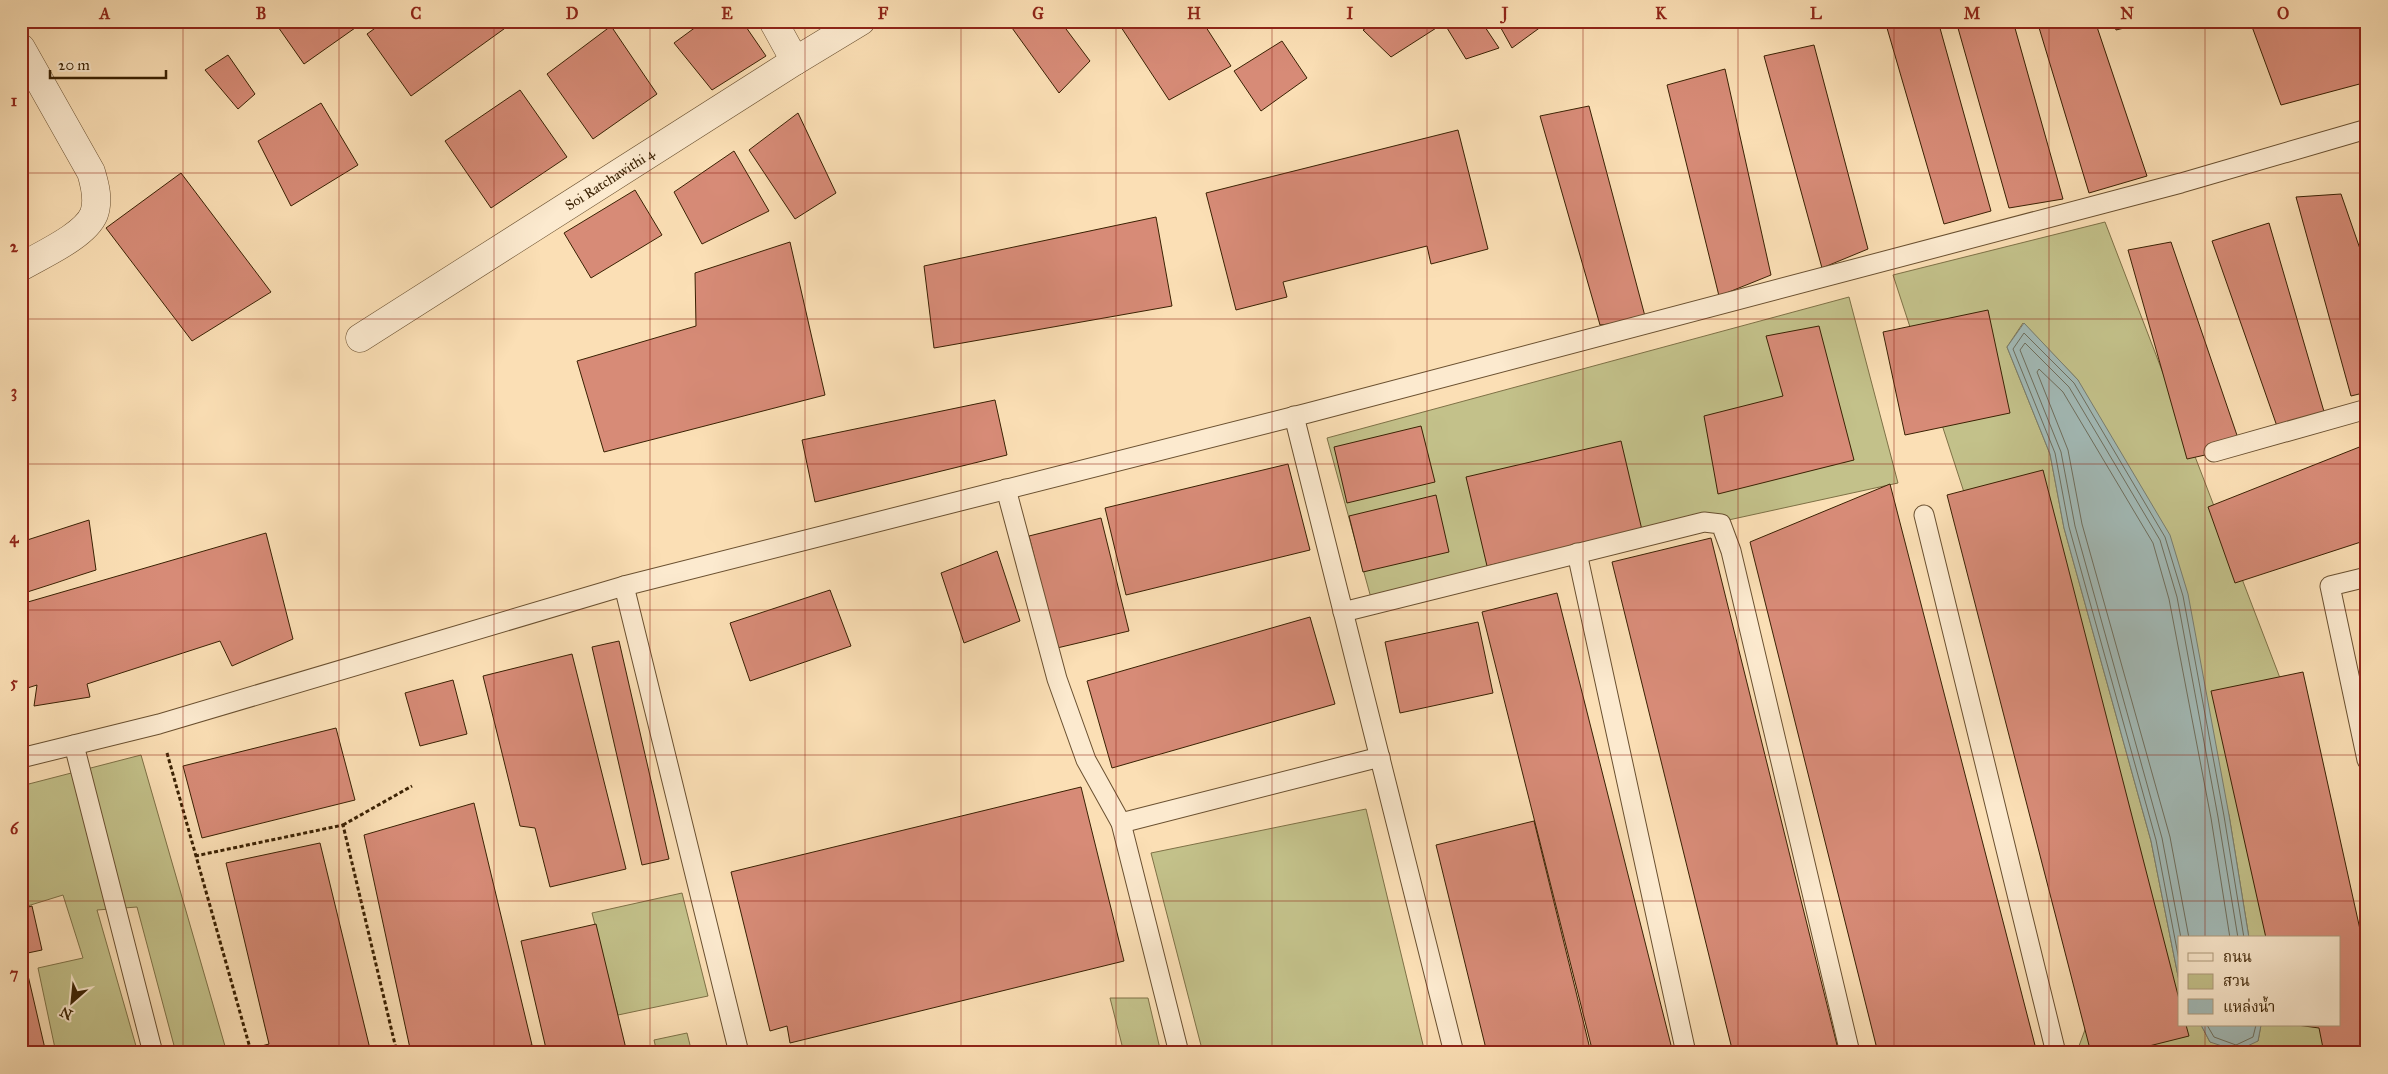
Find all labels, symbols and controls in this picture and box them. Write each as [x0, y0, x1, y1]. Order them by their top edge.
text: A [99, 4, 111, 23]
text: B [256, 4, 266, 23]
text: C [411, 4, 422, 23]
text: D [566, 4, 579, 23]
text: E [721, 4, 733, 23]
text: F [878, 4, 889, 23]
text: G [1032, 4, 1044, 23]
text: H [1187, 4, 1201, 23]
text: I [1347, 4, 1354, 23]
text: J [1500, 4, 1509, 24]
text: K [1655, 4, 1667, 23]
text: L [1810, 4, 1822, 23]
text: M [1964, 4, 1981, 23]
text: N [2120, 4, 2134, 23]
text: O [2277, 4, 2289, 23]
scale bar [50, 48, 166, 80]
text: 20 m [58, 56, 90, 74]
text: 1 [11, 91, 18, 110]
street label: Soi Ratchawithi 4 [562, 144, 659, 214]
text: 2 [10, 237, 19, 256]
text: 3 [11, 382, 17, 402]
text: 4 [10, 528, 20, 548]
text: 5 [10, 673, 18, 692]
text: 6 [10, 819, 19, 838]
legend [2178, 936, 2340, 1026]
text: ถนน [2223, 948, 2252, 966]
text: 7 [10, 964, 19, 983]
text: สวน [2223, 972, 2250, 990]
north arrow [48, 976, 98, 1026]
text: แหล่งน้ำ [2223, 996, 2275, 1016]
text: N [57, 1003, 75, 1023]

